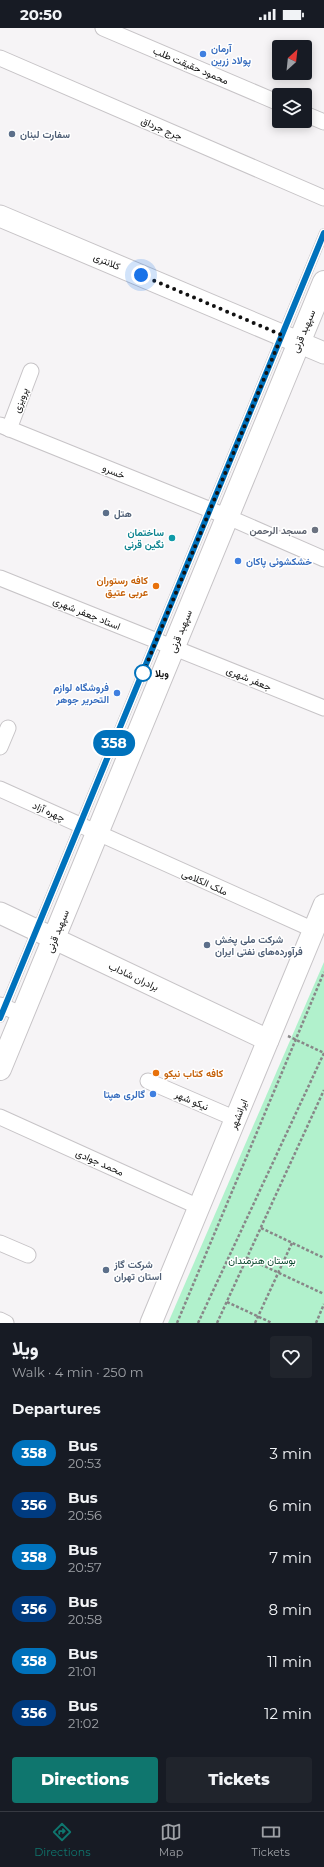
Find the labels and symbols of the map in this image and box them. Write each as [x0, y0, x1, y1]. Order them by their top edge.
north arrow [272, 40, 312, 80]
place label: آرمان پولاد زرین [211, 42, 251, 68]
street label: محمود حقیقت طلب [151, 44, 231, 87]
marker: آرمان پولاد زرین [198, 49, 208, 59]
street label: جرج جرداق [139, 114, 185, 143]
place label: سفارت لبنان [20, 128, 70, 141]
marker: سفارت لبنان [7, 129, 17, 139]
street label: کلانتری [91, 250, 123, 273]
your location [131, 265, 151, 285]
street label: سپهبد قرنی [289, 308, 319, 355]
street label: پرویزی [10, 386, 32, 415]
street label: خسرو [101, 461, 127, 482]
place label: هتل [114, 507, 132, 520]
marker: هتل [101, 508, 111, 518]
place label: مسجد الرحمن [249, 524, 308, 537]
marker: مسجد الرحمن [310, 525, 320, 535]
place label: ساختمان نگین قرنی [124, 526, 164, 551]
marker: ساختمان نگین قرنی [167, 533, 177, 543]
place label: خشکشوئی پاکان [246, 555, 312, 569]
marker: خشکشوئی پاکان [233, 556, 243, 566]
place label: کافه رستوران عربی عتیق [96, 574, 148, 599]
marker: کافه رستوران عربی عتیق [151, 581, 161, 591]
street label: استاد جعفر شهری [51, 594, 123, 633]
street label: سپهبد قرنی [166, 608, 196, 655]
marker: ویلا [134, 664, 152, 682]
street label: جعفر شهری [224, 664, 274, 694]
place label: ویلا [155, 667, 169, 680]
place label: فروشگاه لوازم التحریر جوهر [53, 681, 109, 706]
marker: فروشگاه لوازم التحریر جوهر [112, 688, 122, 698]
line badge: 358 [91, 730, 137, 756]
street label: چهره آزاد [30, 799, 67, 825]
street label: ملک الکلامی [180, 867, 230, 898]
street label: سپهبد قرنی [43, 908, 73, 955]
place label: شرکت ملی پخش فرآورده‌های نفتی ایران [215, 933, 303, 958]
marker: شرکت ملی پخش فرآورده‌های نفتی ایران [202, 940, 212, 950]
street label: برادران شاداب [107, 959, 161, 994]
place label: کافه کتاب نیکو [164, 1067, 224, 1080]
marker: کافه کتاب نیکو [151, 1068, 161, 1078]
street label: نیکو شهر [172, 1087, 211, 1113]
place label: گالری هپتا [103, 1088, 145, 1102]
marker: گالری هپتا [148, 1089, 158, 1099]
street label: ایرانشهر [226, 1097, 250, 1132]
street label: محمد جوادی [74, 1146, 126, 1179]
park label: بوستان هنرمندان [228, 1254, 296, 1267]
place label: شرکت گاز استان تهران [113, 1258, 162, 1283]
marker: شرکت گاز استان تهران [101, 1265, 111, 1275]

